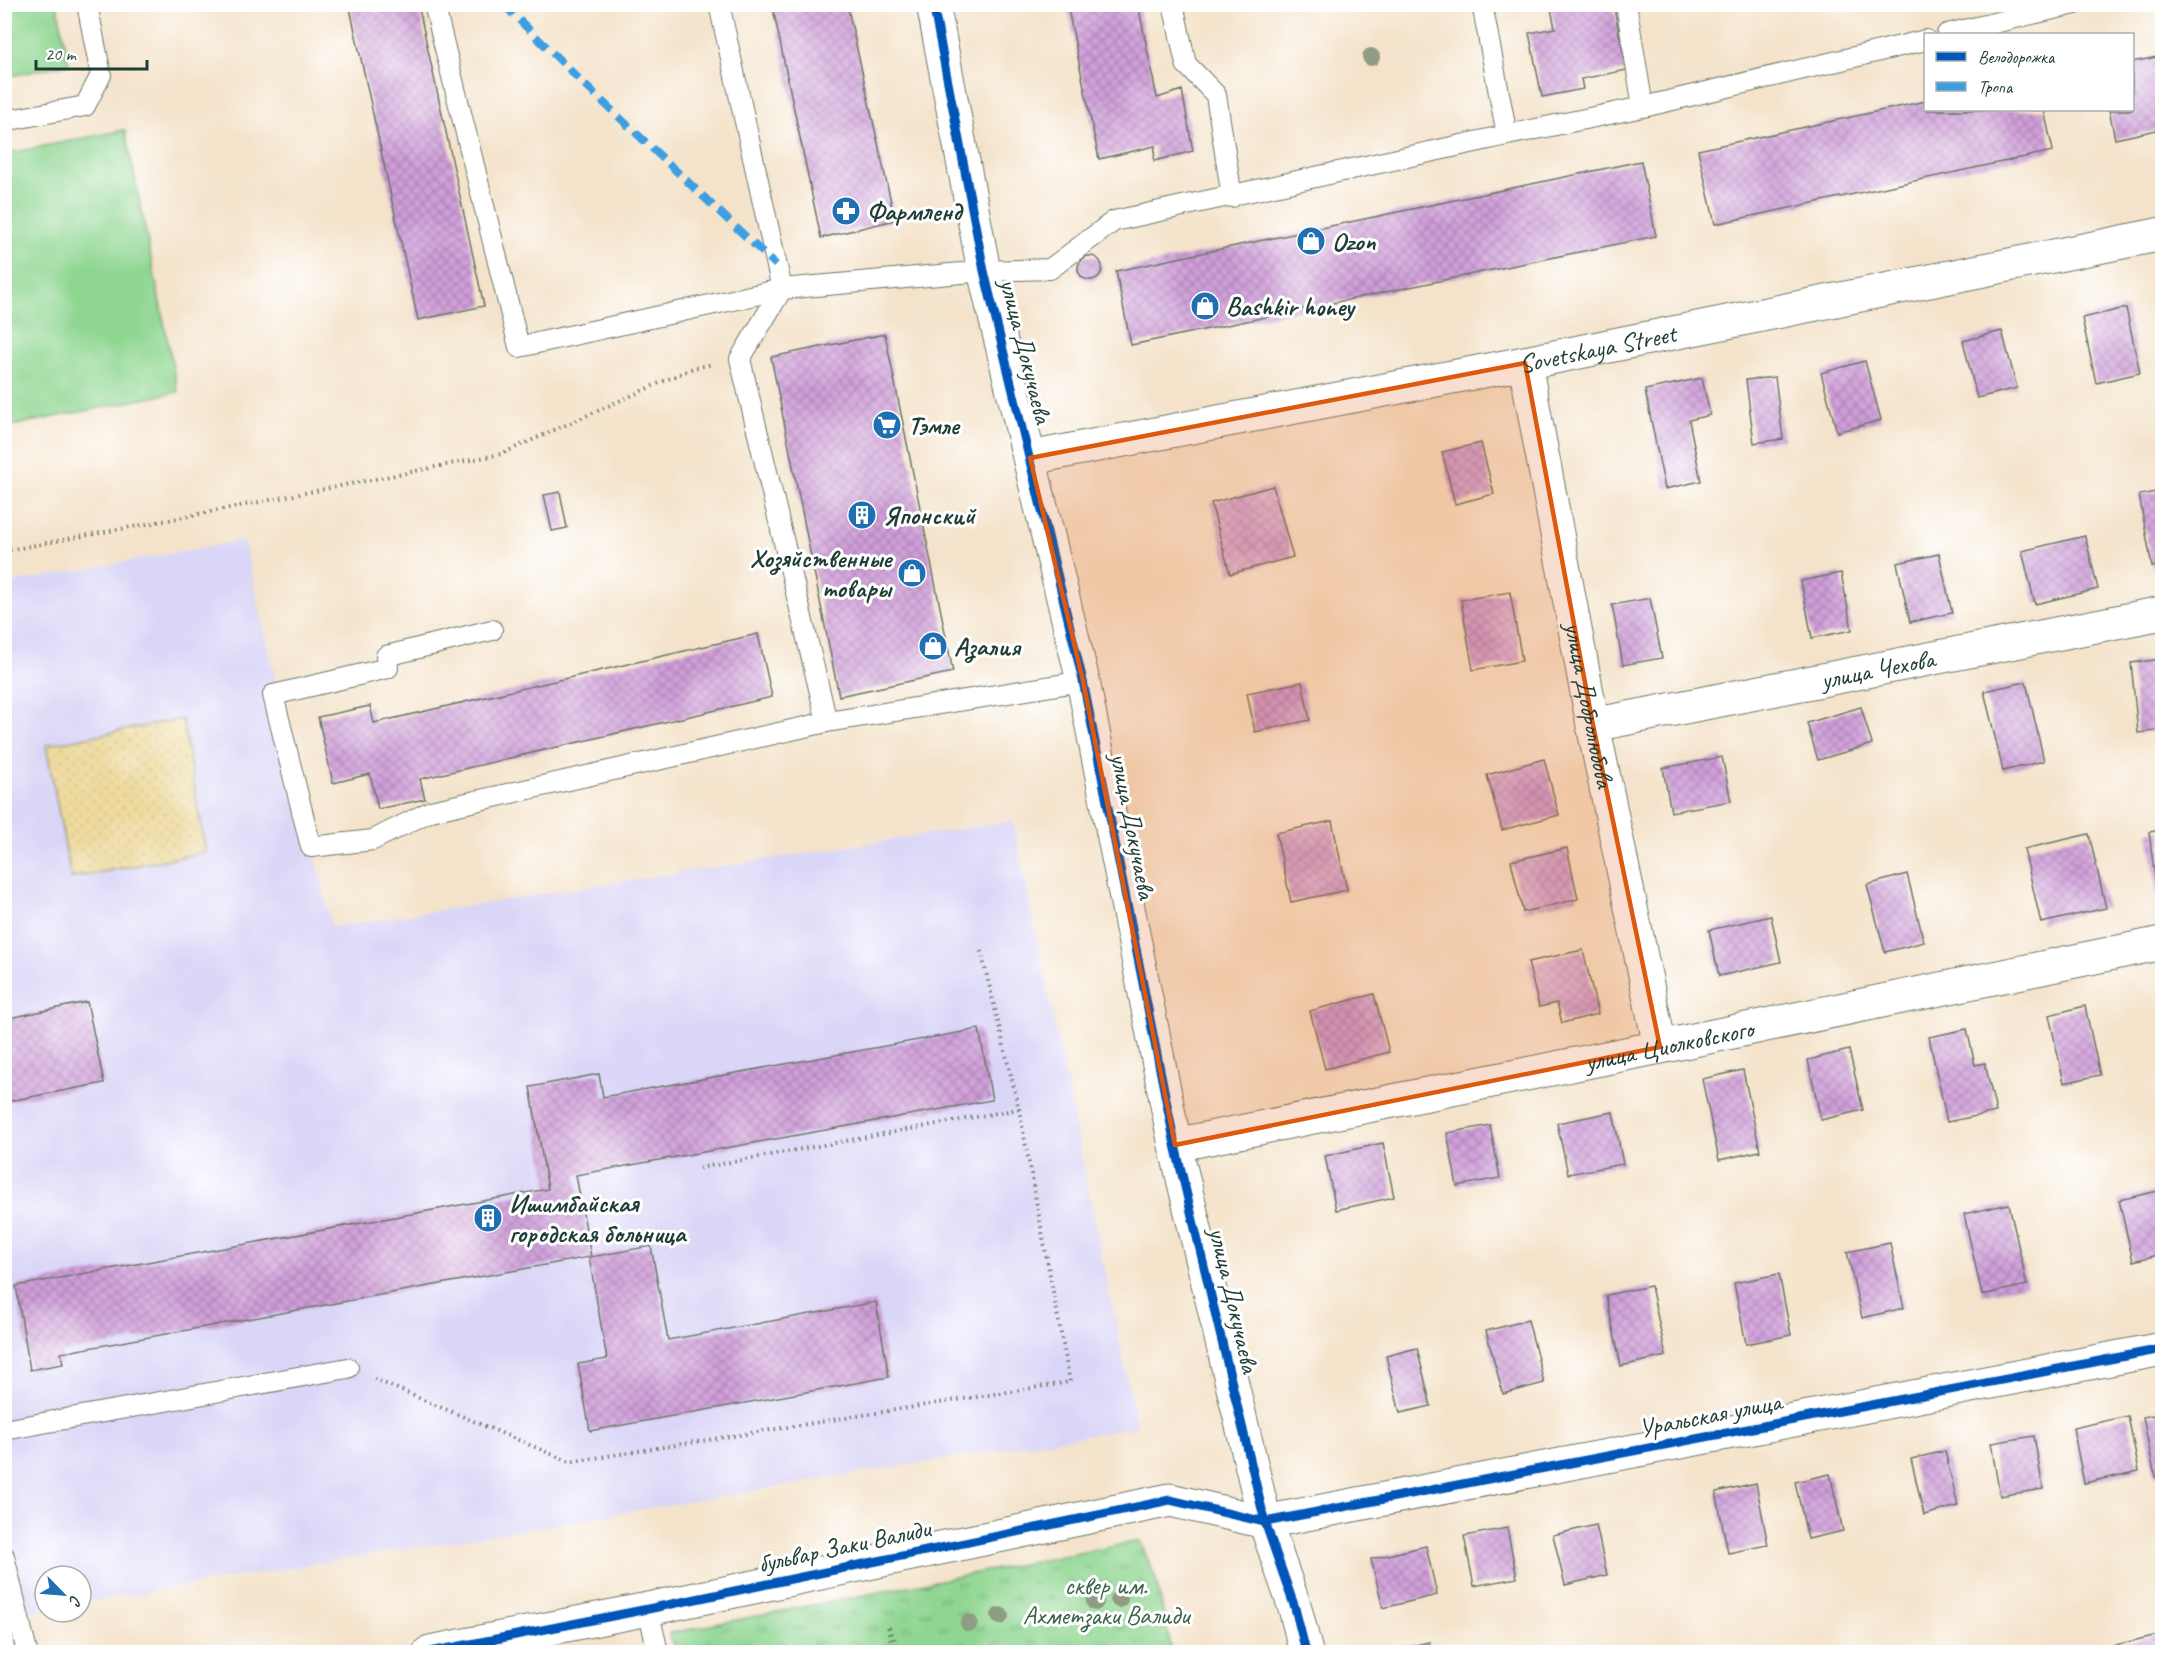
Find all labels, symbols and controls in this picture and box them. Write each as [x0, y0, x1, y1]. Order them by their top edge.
scale bar [36, 33, 147, 71]
legend [1924, 33, 2134, 111]
text: 20 m [45, 43, 78, 65]
text: Велодорожка [1978, 46, 2056, 68]
text: Тропа [1978, 76, 2014, 98]
pharmacy icon: Фармленд [830, 195, 862, 227]
place label: Фармленд [867, 195, 964, 228]
shop icon: Ozon [1295, 225, 1327, 257]
place label: Ozon [1332, 225, 1377, 258]
street label: улица Докучаева [992, 273, 1060, 428]
shop icon: Bashkir honey [1189, 290, 1221, 322]
place label: Bashkir honey [1226, 290, 1357, 323]
street label: Sovetskaya Street [1516, 316, 1681, 380]
supermarket icon: Тэмле [871, 409, 903, 441]
place label: Тэмле [908, 409, 961, 442]
building icon: Японский [846, 499, 878, 531]
place label: Японский [883, 499, 977, 532]
place label: Хозяйственные товары [750, 542, 894, 605]
shop icon: Хозяйственные товары [896, 557, 928, 589]
street label: улица Добролюбова [1557, 618, 1622, 792]
shop icon: Азалия [917, 630, 949, 662]
place label: Азалия [954, 630, 1022, 663]
street label: улица Чехова [1816, 641, 1939, 697]
street label: улица Докучаева [1102, 748, 1164, 903]
street label: улица Циолковского [1580, 1011, 1759, 1079]
place label: Ишимбайская городская больница [509, 1187, 688, 1250]
building icon: Ишимбайская городская больница [472, 1202, 504, 1234]
street label: улица Докучаева [1201, 1222, 1267, 1377]
street label: Уральская улица [1636, 1385, 1786, 1445]
street label: бульвар Заки Валиди [755, 1511, 935, 1580]
north arrow [33, 1564, 93, 1624]
park label: сквер им. Ахметзаки Валиди [1023, 1569, 1192, 1633]
text: С [64, 1592, 86, 1610]

